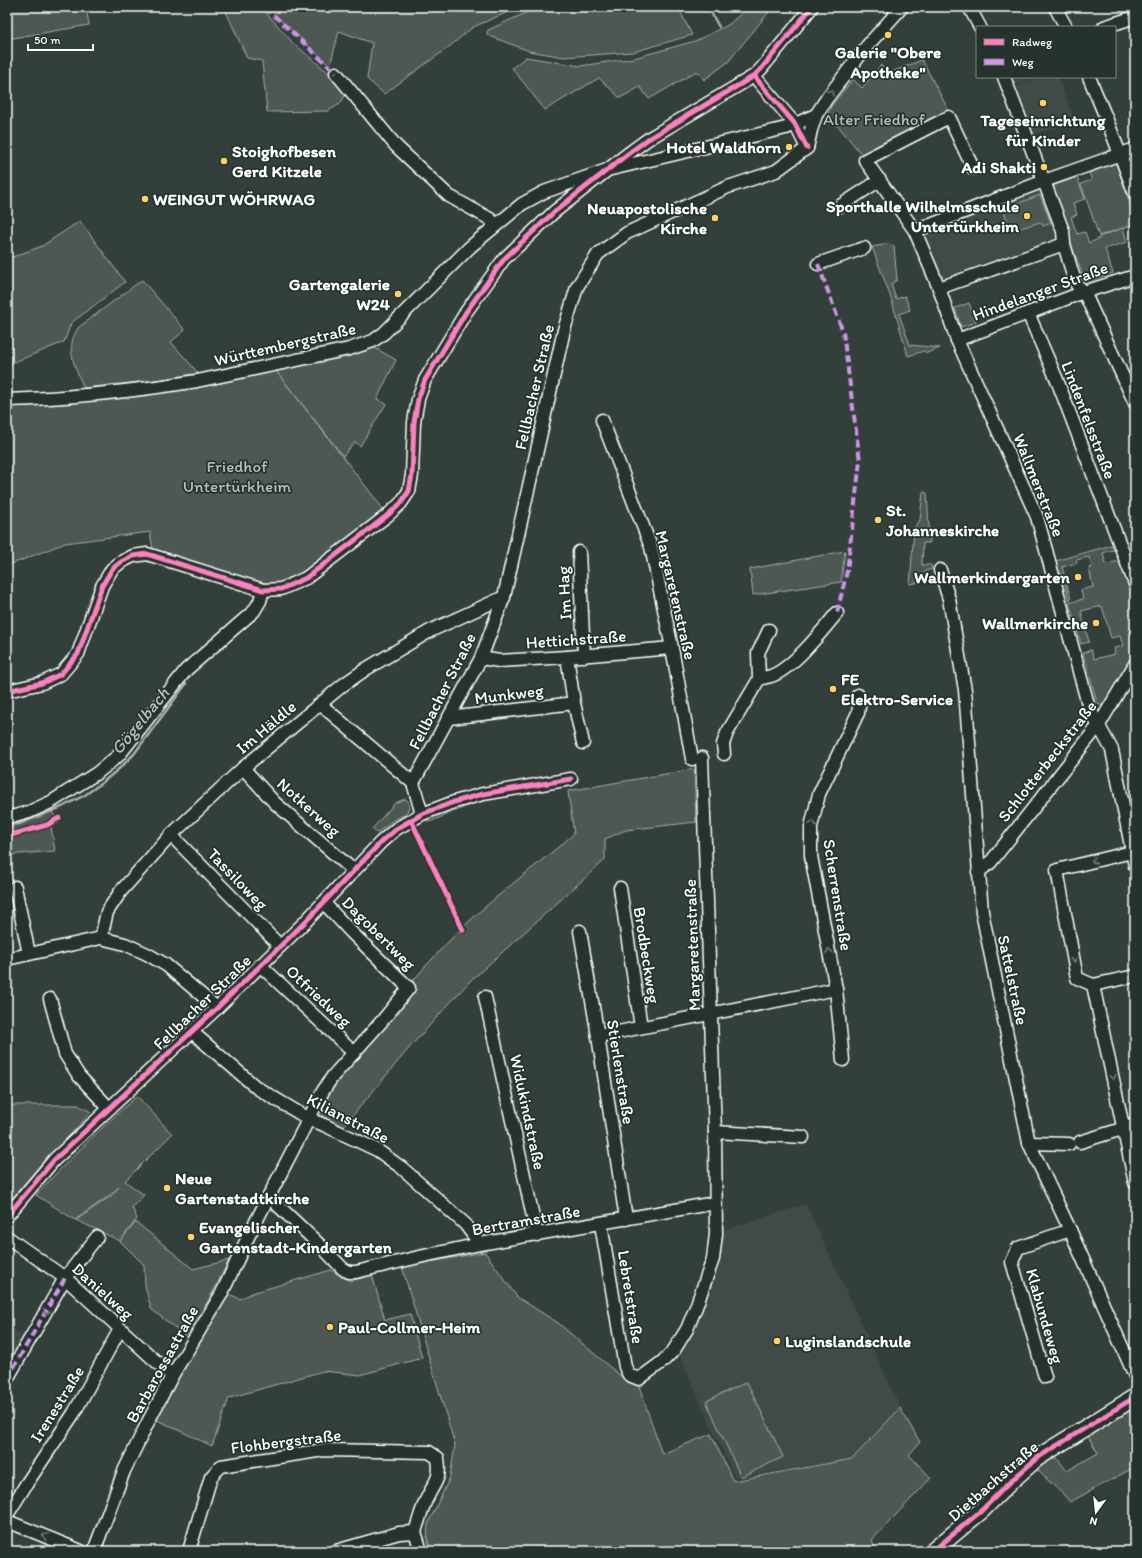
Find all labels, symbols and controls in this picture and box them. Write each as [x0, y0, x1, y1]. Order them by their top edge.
scale bar [28, 26, 93, 52]
legend [976, 26, 1116, 78]
marker: Galerie "Obere Apotheke" [883, 30, 893, 40]
text: 50 m [34, 33, 60, 47]
text: Radweg [1012, 35, 1053, 49]
place label: Galerie "Obere Apotheke" [835, 42, 941, 83]
text: Weg [1012, 55, 1035, 69]
one-way arrow [827, 89, 834, 96]
marker: Tageseinrichtung für Kinder [1038, 98, 1048, 108]
park label: Alter Friedhof [823, 109, 925, 129]
place label: Tageseinrichtung für Kinder [980, 110, 1106, 150]
place label: Hotel Waldhorn [666, 137, 781, 157]
place label: Stoighofbesen Gerd Kitzele [232, 141, 336, 181]
marker: Hotel Waldhorn [784, 142, 794, 152]
marker: Stoighofbesen Gerd Kitzele [219, 156, 229, 166]
place label: Adi Shakti [960, 157, 1036, 177]
marker: Adi Shakti [1039, 162, 1049, 172]
place label: WEINGUT WÖHRWAG [153, 189, 315, 209]
marker: WEINGUT WÖHRWAG [140, 194, 150, 204]
place label: Sporthalle Wilhelmsschule Untertürkheim [826, 196, 1019, 236]
place label: Neuapostolische Kirche [587, 198, 707, 238]
marker: Sporthalle Wilhelmsschule Untertürkheim [1022, 211, 1032, 221]
marker: Neuapostolische Kirche [710, 213, 720, 223]
street label: Hindelanger Straße [969, 257, 1111, 325]
place label: Gartengalerie W24 [289, 274, 391, 314]
marker: Gartengalerie W24 [393, 289, 403, 299]
street label: Württembergstraße [212, 318, 358, 370]
street label: Fellbacher Straße [510, 322, 558, 452]
street label: Lindenfelsstraße [1057, 358, 1121, 482]
street label: Wallmerstraße [1009, 430, 1069, 540]
park label: Friedhof Untertürkheim [183, 456, 292, 496]
place label: St. Johanneskirche [885, 500, 999, 540]
marker: St. Johanneskirche [873, 515, 883, 525]
street label: Margaretenstraße [651, 528, 701, 662]
street label: Im Hag [553, 565, 575, 620]
place label: Wallmerkindergarten [914, 567, 1070, 588]
marker: Wallmerkindergarten [1073, 572, 1083, 582]
place label: Wallmerkirche [982, 613, 1088, 633]
marker: Wallmerkirche [1091, 618, 1101, 628]
street label: Hettichstraße [525, 626, 627, 652]
street label: Fellbacher Straße [404, 629, 480, 753]
place label: FE Elektro-Service [841, 669, 953, 709]
street label: Munkweg [473, 680, 545, 708]
water label: Gögelbach [106, 682, 174, 759]
marker: FE Elektro-Service [828, 684, 838, 694]
street label: Im Häldle [232, 696, 300, 758]
street label: Schlotterbeckstraße [993, 696, 1101, 826]
street label: Notkerweg [273, 773, 345, 841]
one-way arrow [808, 819, 816, 826]
street label: Scherrenstraße [819, 838, 857, 952]
street label: Tassiloweg [204, 844, 273, 914]
one-way arrow [1091, 857, 1097, 865]
street label: Margaretenstraße [680, 879, 704, 1011]
street label: Dagobertweg [338, 892, 420, 974]
street label: Brodbeckweg [629, 905, 665, 1005]
street label: Sattelstraße [994, 933, 1032, 1027]
one-way arrow [825, 948, 834, 954]
street label: Fellbacher Straße [149, 950, 255, 1054]
one-way arrow [1069, 957, 1077, 963]
street label: Otfriedweg [282, 961, 356, 1032]
street label: Stierlenstraße [603, 1018, 639, 1126]
street label: Widukindstraße [506, 1052, 550, 1172]
one-way arrow [1108, 1074, 1116, 1080]
street label: Kilianstraße [303, 1089, 393, 1147]
place label: Neue Gartenstadtkirche [175, 1168, 309, 1208]
marker: Neue Gartenstadtkirche [162, 1183, 172, 1193]
street label: Bertramstraße [470, 1201, 582, 1239]
place label: Evangelischer Gartenstadt-Kindergarten [199, 1217, 393, 1258]
marker: Evangelischer Gartenstadt-Kindergarten [186, 1232, 196, 1242]
street label: Lebretstraße [614, 1249, 648, 1345]
street label: Danielweg [68, 1258, 138, 1324]
street label: Klabundeweg [1022, 1266, 1068, 1366]
street label: Barbarossastraße [122, 1302, 202, 1426]
one-way arrow [43, 1308, 50, 1315]
place label: Paul-Collmer-Heim [338, 1317, 481, 1337]
marker: Paul-Collmer-Heim [325, 1322, 335, 1332]
place label: Luginslandschule [785, 1331, 911, 1352]
marker: Luginslandschule [772, 1336, 782, 1346]
street label: Irenestraße [26, 1362, 88, 1446]
street label: Flohbergstraße [230, 1424, 342, 1458]
street label: Dietbachstraße [944, 1436, 1042, 1526]
north arrow [1076, 1492, 1116, 1532]
text: N [1088, 1514, 1099, 1528]
one-way arrow [41, 1533, 48, 1541]

